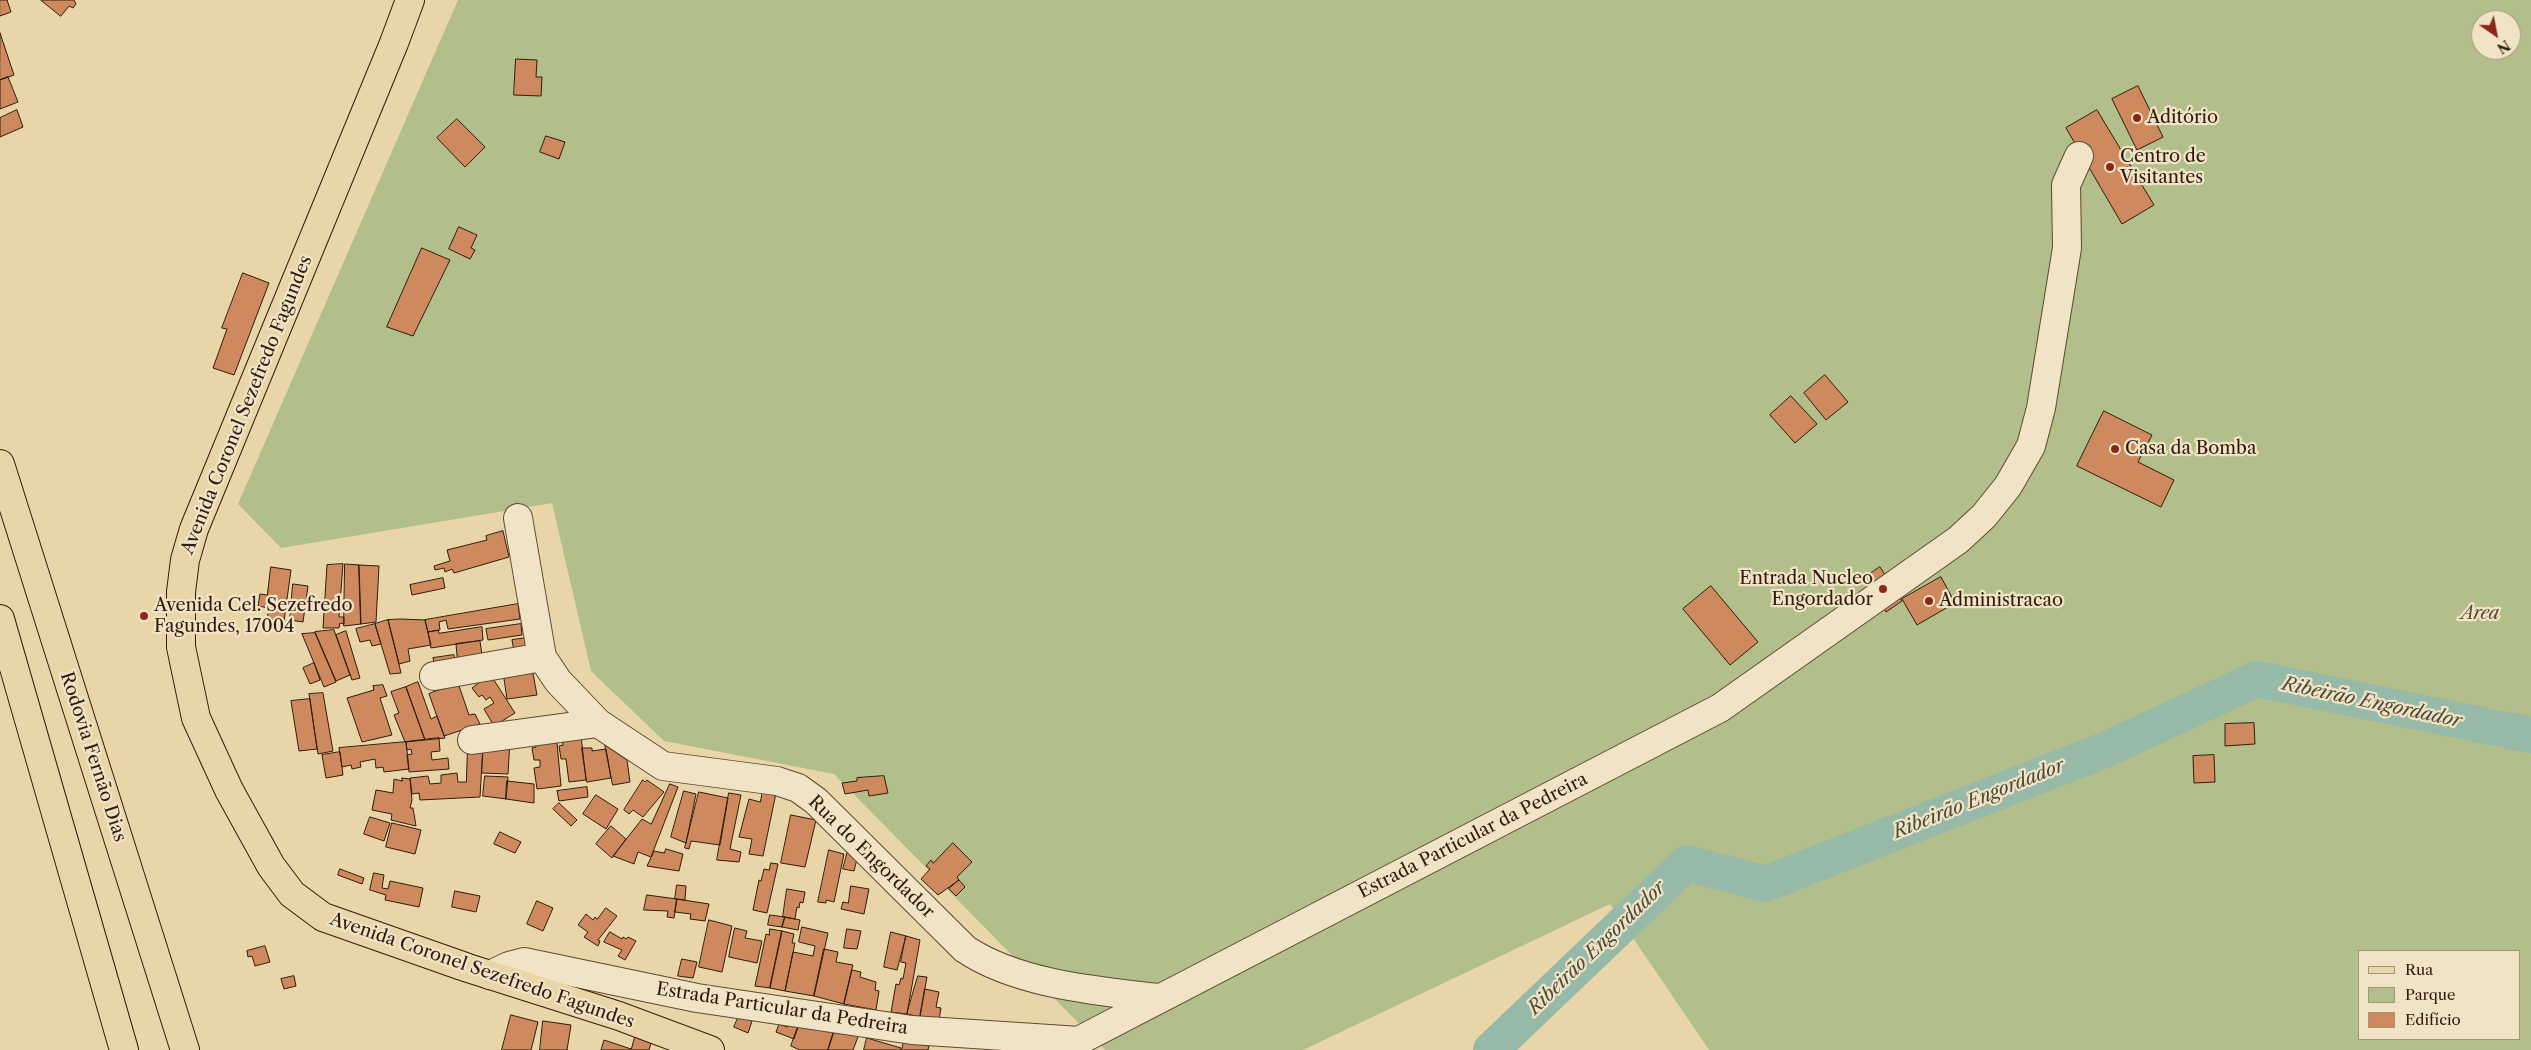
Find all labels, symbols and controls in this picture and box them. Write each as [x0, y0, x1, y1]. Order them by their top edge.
north arrow [2471, 10, 2521, 60]
text: N [2494, 36, 2514, 58]
place label: Aditório [2147, 107, 2218, 129]
marker: Aditório [2131, 112, 2143, 124]
place label: Centro de Visitantes [2120, 146, 2206, 188]
marker: Centro de Visitantes [2104, 161, 2116, 173]
street label: Avenida Coronel Sezefredo Fagundes [177, 252, 317, 558]
place label: Casa da Bomba [2125, 438, 2256, 460]
marker: Casa da Bomba [2109, 443, 2121, 455]
place label: Entrada Nucleo Engordador [1739, 568, 1873, 610]
marker: Entrada Nucleo Engordador [1877, 583, 1889, 595]
place label: Administracao [1939, 590, 2063, 612]
place label: Avenida Cel. Sezefredo Fagundes, 17004 [154, 595, 352, 638]
marker: Administracao [1923, 595, 1935, 607]
park label: Area [2461, 603, 2499, 625]
marker: Avenida Cel. Sezefredo Fagundes, 17004 [138, 610, 150, 622]
street label: Rodovia Fernão Dias [55, 669, 131, 845]
water label: Ribeirão Engordador [2280, 673, 2464, 733]
water label: Ribeirão Engordador [1890, 754, 2068, 844]
street label: Estrada Particular da Pedreira [1355, 769, 1591, 903]
street label: Rua do Engordador [803, 791, 939, 923]
water label: Ribeirão Engordador [1523, 876, 1671, 1020]
street label: Avenida Coronel Sezefredo Fagundes [327, 909, 637, 1033]
legend [2358, 950, 2521, 1040]
text: Rua [2405, 960, 2433, 979]
street label: Estrada Particular da Pedreira [655, 978, 909, 1040]
text: Parque [2405, 985, 2455, 1004]
text: Edifício [2405, 1010, 2461, 1029]

